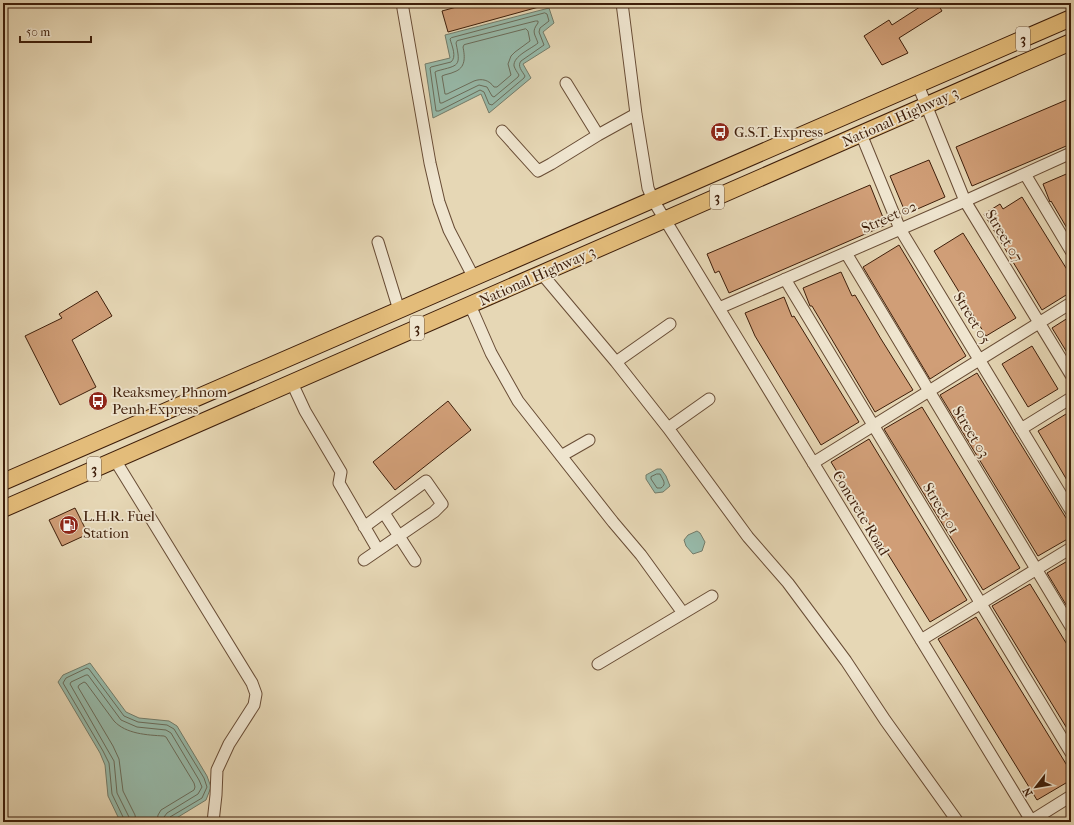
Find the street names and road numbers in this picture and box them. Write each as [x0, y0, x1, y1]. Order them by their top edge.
road number: 3 [1016, 27, 1030, 51]
street label: National Highway 3 [839, 83, 961, 151]
road number: 3 [710, 185, 724, 209]
street label: Street 02 [858, 197, 920, 237]
street label: Street 07 [981, 206, 1027, 266]
street label: National Highway 3 [476, 242, 598, 310]
street label: Street 05 [949, 289, 995, 347]
road number: 3 [410, 316, 424, 340]
street label: Street 03 [949, 403, 993, 461]
road number: 3 [87, 457, 101, 481]
street label: Concrete Road [829, 467, 894, 559]
street label: Street 01 [919, 479, 963, 537]

